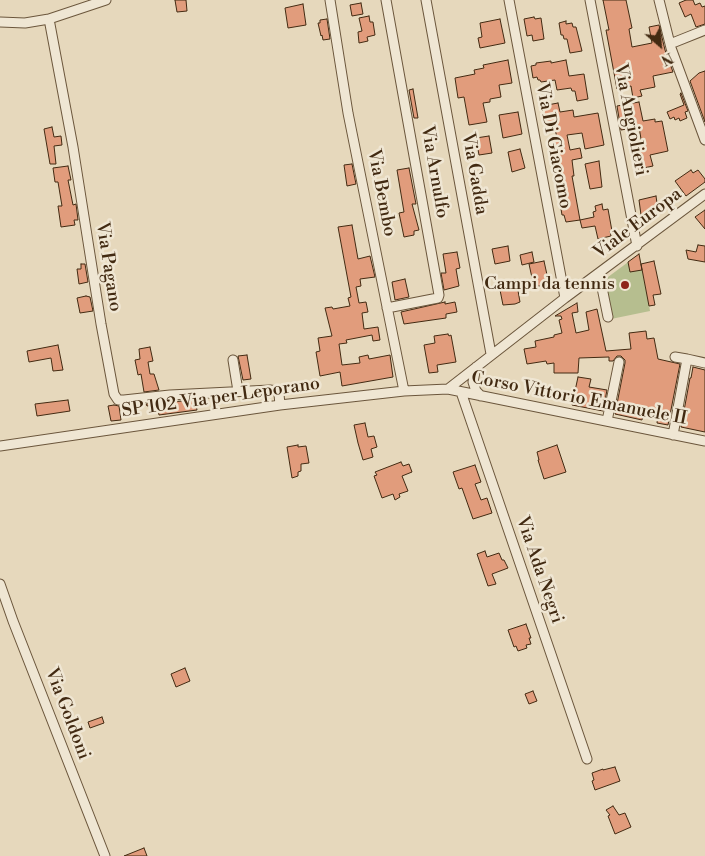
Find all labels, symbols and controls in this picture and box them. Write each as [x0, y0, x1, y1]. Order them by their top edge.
north arrow [635, 20, 685, 70]
text: N [658, 48, 676, 69]
street label: Via Angiolieri [609, 62, 651, 178]
street label: Via Di Giacomo [530, 81, 576, 211]
street label: Via Arnulfo [415, 124, 453, 220]
street label: Via Gadda [456, 131, 492, 217]
street label: Via Bembo [362, 148, 400, 238]
street label: Viale Europa [590, 184, 686, 264]
street label: Via Pagano [90, 221, 126, 313]
place label: Campi da tennis [484, 274, 615, 296]
marker: Campi da tennis [619, 279, 631, 291]
street label: Corso Vittorio Emanuele II [469, 367, 689, 431]
street label: SP 102 Via per Leporano [121, 373, 321, 423]
street label: Via Ada Negri [511, 514, 567, 626]
street label: Via Goldoni [40, 665, 94, 763]

